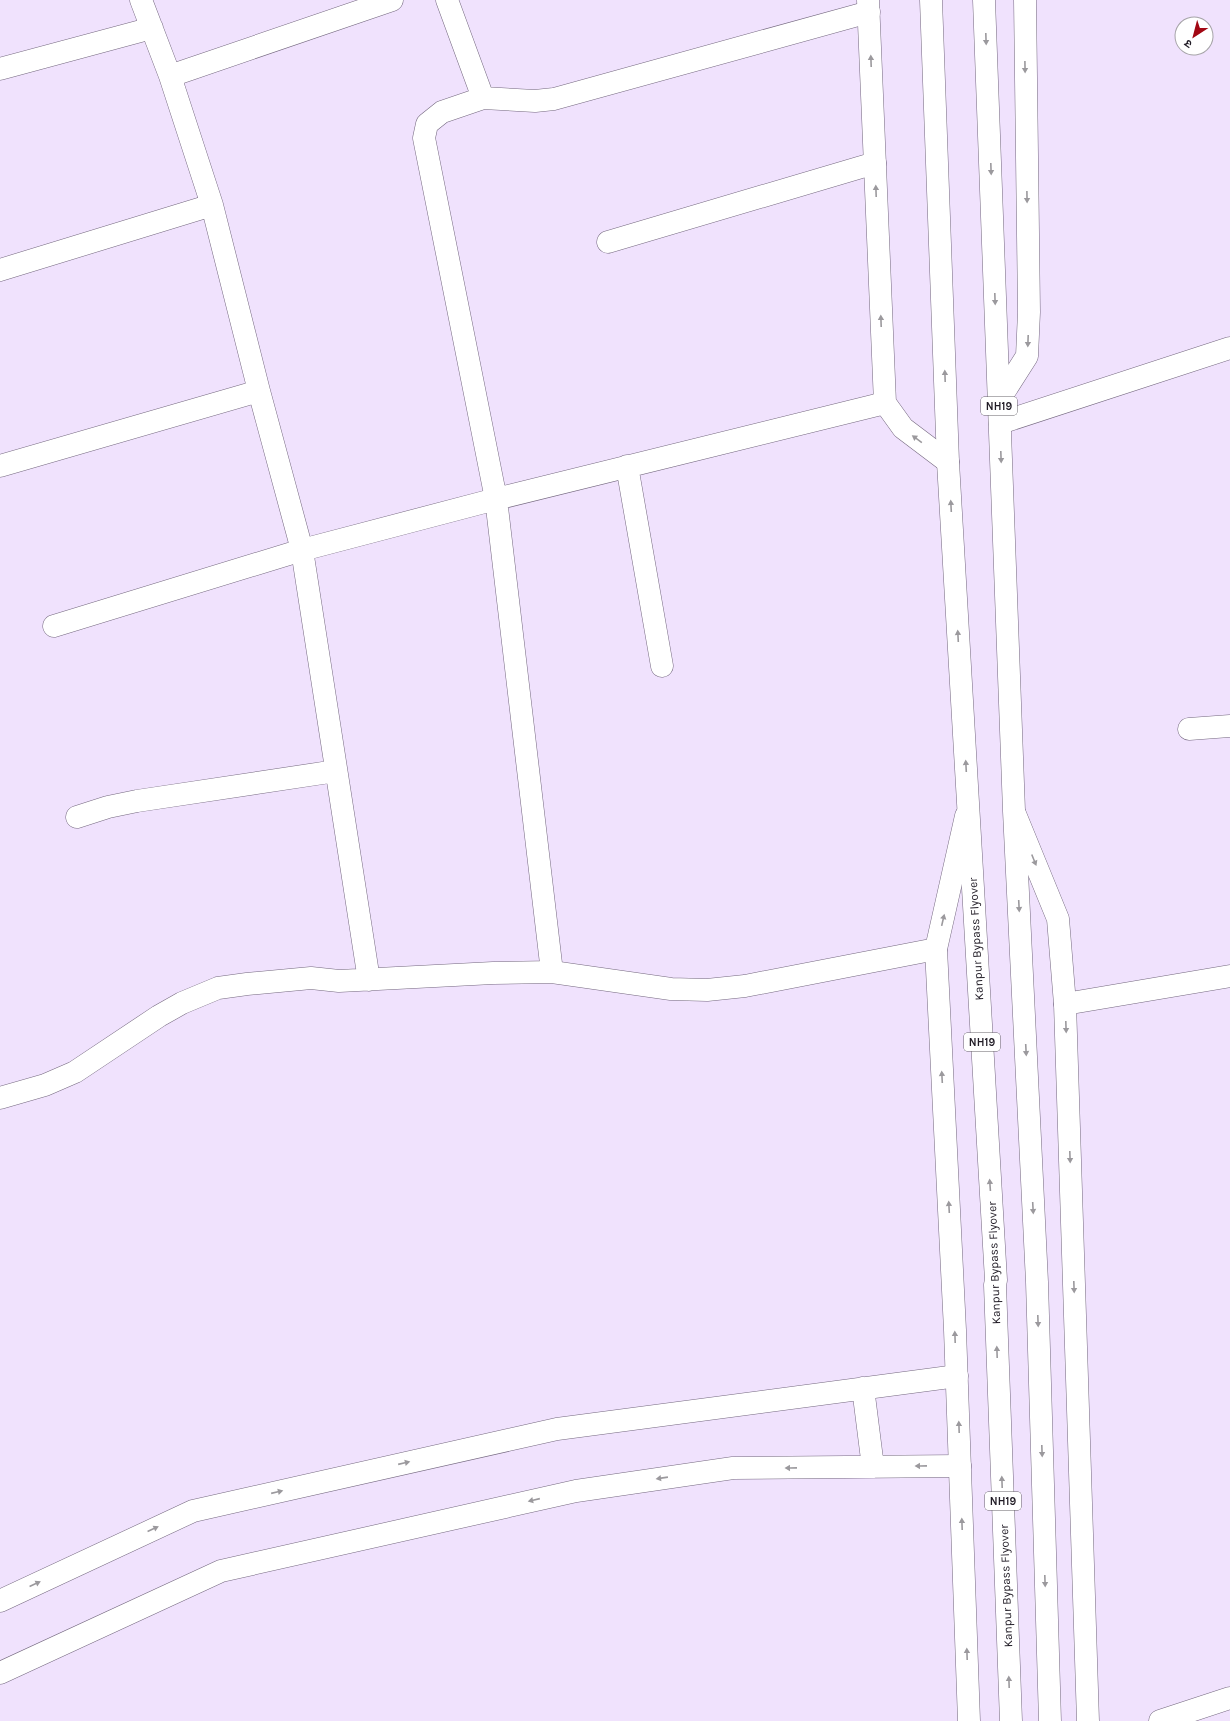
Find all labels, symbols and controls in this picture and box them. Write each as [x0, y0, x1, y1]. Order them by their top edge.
north arrow [1174, 16, 1214, 56]
one-way arrow [982, 33, 989, 45]
text: उ [1182, 36, 1195, 51]
one-way arrow [868, 54, 874, 67]
one-way arrow [1022, 61, 1029, 73]
one-way arrow [987, 163, 994, 175]
one-way arrow [873, 184, 879, 197]
one-way arrow [1024, 191, 1030, 204]
one-way arrow [992, 293, 999, 305]
one-way arrow [878, 315, 885, 327]
one-way arrow [1024, 335, 1031, 347]
one-way arrow [942, 369, 948, 382]
road number: NH19 [981, 397, 1017, 415]
one-way arrow [911, 435, 922, 443]
one-way arrow [998, 451, 1004, 464]
one-way arrow [947, 500, 954, 512]
one-way arrow [955, 630, 962, 642]
one-way arrow [963, 759, 969, 772]
one-way arrow [1031, 855, 1037, 866]
street label: Kanpur Bypass Flyover [966, 877, 986, 1001]
one-way arrow [1015, 900, 1022, 912]
one-way arrow [940, 914, 946, 926]
one-way arrow [1063, 1021, 1069, 1034]
road number: NH19 [964, 1033, 1000, 1051]
one-way arrow [1022, 1044, 1029, 1056]
one-way arrow [939, 1071, 946, 1083]
one-way arrow [1067, 1151, 1074, 1163]
one-way arrow [987, 1179, 994, 1191]
one-way arrow [946, 1200, 952, 1213]
street label: Kanpur Bypass Flyover [985, 1201, 1003, 1325]
one-way arrow [1030, 1202, 1037, 1214]
one-way arrow [1071, 1281, 1078, 1293]
one-way arrow [1035, 1315, 1041, 1328]
one-way arrow [952, 1331, 959, 1343]
one-way arrow [994, 1346, 1001, 1358]
one-way arrow [955, 1421, 962, 1433]
one-way arrow [1038, 1445, 1045, 1457]
one-way arrow [398, 1460, 410, 1466]
one-way arrow [914, 1463, 927, 1469]
one-way arrow [784, 1465, 797, 1471]
one-way arrow [656, 1475, 668, 1481]
one-way arrow [999, 1475, 1005, 1488]
one-way arrow [271, 1489, 283, 1495]
road number: NH19 [985, 1492, 1021, 1510]
one-way arrow [527, 1498, 540, 1504]
one-way arrow [959, 1517, 965, 1530]
street label: Kanpur Bypass Flyover [997, 1524, 1015, 1648]
one-way arrow [148, 1526, 159, 1532]
one-way arrow [1042, 1575, 1049, 1587]
one-way arrow [30, 1581, 41, 1587]
one-way arrow [963, 1648, 970, 1660]
one-way arrow [1006, 1675, 1012, 1688]

